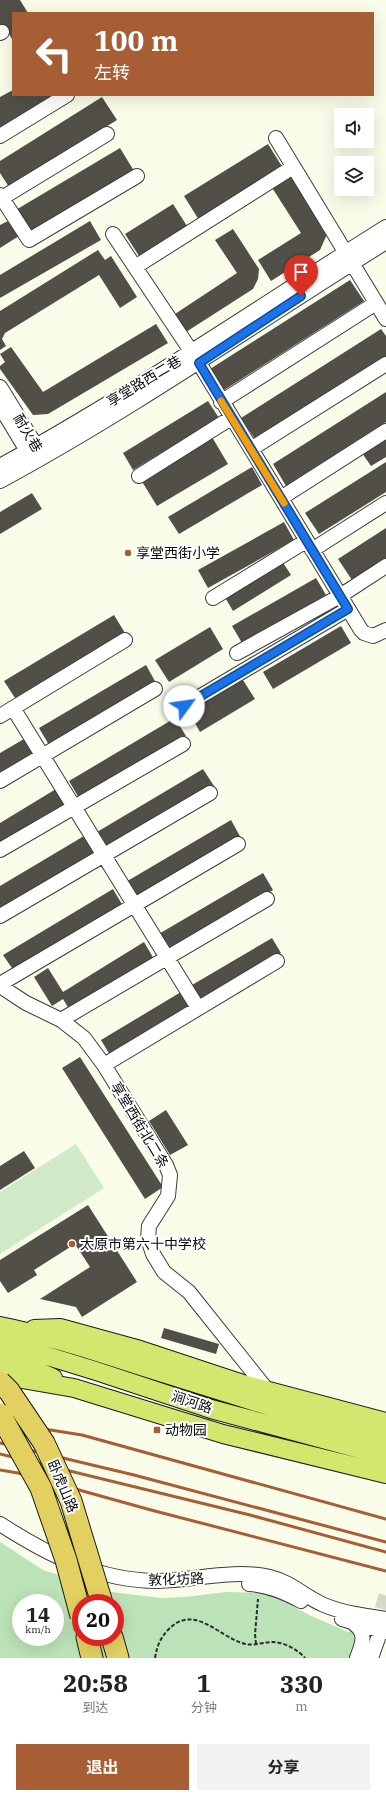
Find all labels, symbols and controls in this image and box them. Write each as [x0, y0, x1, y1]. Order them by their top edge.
text: 100 m [94, 22, 178, 59]
icon: left [28, 28, 80, 80]
text: 左转 [94, 61, 130, 84]
map controls [334, 108, 374, 196]
button: sound [334, 108, 374, 148]
button: layers [334, 156, 374, 196]
pin [284, 255, 318, 296]
icon: arrive [290, 261, 312, 283]
street label: 享堂路西二巷 [103, 352, 185, 410]
street label: 耐火巷 [9, 410, 47, 456]
place label: 享堂西街小学 [136, 544, 220, 562]
marker: 享堂西街小学 [123, 548, 133, 558]
position arrow [163, 685, 205, 727]
street label: 享堂西街北二条 [107, 1078, 173, 1172]
place label: 太原市第六十中学校 [80, 1235, 206, 1253]
marker: 太原市第六十中学校 [67, 1239, 77, 1249]
street label: 涧河路 [169, 1387, 215, 1417]
place label: 动物园 [165, 1421, 207, 1439]
marker: 动物园 [152, 1425, 162, 1435]
street label: 卧虎山路 [44, 1457, 82, 1515]
street label: 敦化坊路 [148, 1569, 204, 1589]
speed limit sign: 20 [72, 1594, 124, 1646]
text: 14 [26, 1601, 50, 1628]
text: km/h [25, 1623, 51, 1636]
text: 20:58 [63, 1667, 128, 1699]
text: 1 [197, 1667, 211, 1699]
text: 330 [280, 1668, 323, 1700]
text: m [295, 1698, 308, 1715]
text: 到达 [82, 1699, 108, 1716]
text: 分钟 [191, 1699, 217, 1716]
button: 退出 [16, 1744, 189, 1790]
button: 分享 [197, 1744, 370, 1790]

